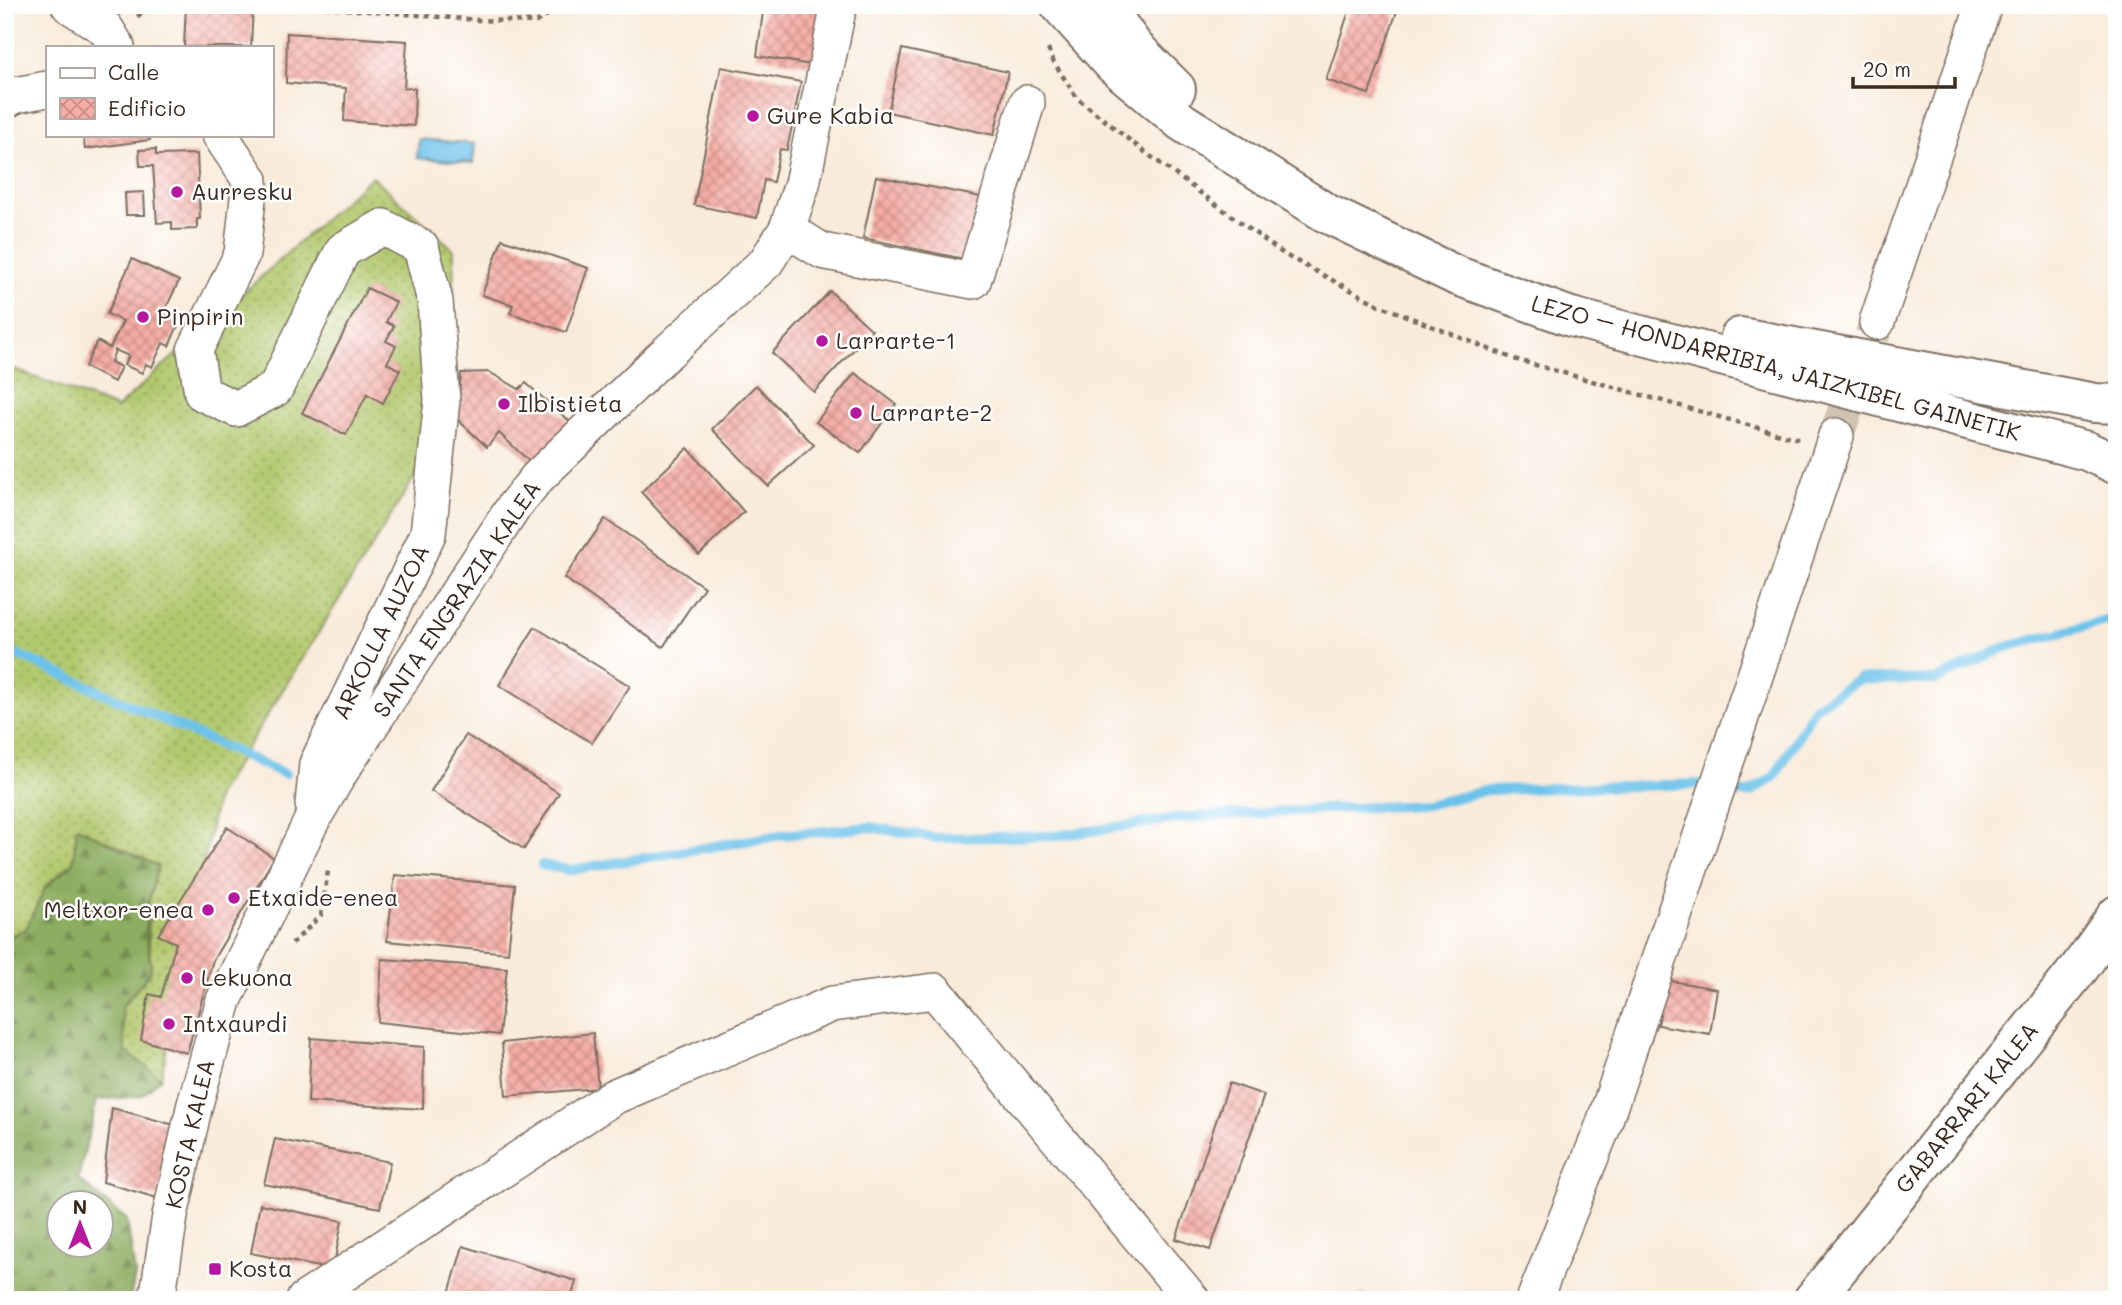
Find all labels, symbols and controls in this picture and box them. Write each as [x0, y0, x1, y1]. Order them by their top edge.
legend [46, 46, 273, 136]
scale bar [1853, 46, 1954, 90]
text: 20 m [1863, 55, 1911, 82]
text: Calle [108, 58, 160, 85]
text: Edificio [108, 94, 186, 121]
place label: Gure Kabia [767, 100, 894, 130]
marker: Gure Kabia [745, 108, 761, 124]
place label: Aurresku [191, 176, 293, 206]
marker: Aurresku [169, 184, 185, 200]
street label: LEZO – HONDARRIBIA, JAIZKIBEL GAINETIK [1528, 287, 2024, 447]
place label: Pinpirin [157, 301, 243, 331]
marker: Pinpirin [135, 309, 151, 325]
place label: Larrarte-1 [836, 325, 956, 355]
marker: Larrarte-1 [814, 333, 830, 349]
place label: Ilbistieta [518, 388, 623, 418]
marker: Ilbistieta [496, 396, 512, 412]
place label: Larrarte-2 [870, 397, 992, 427]
marker: Larrarte-2 [848, 405, 864, 421]
street label: SANTA ENGRAZIA KALEA [366, 474, 547, 723]
street label: ARKOLLA AUZOA [325, 539, 435, 724]
place label: Etxaide-enea [248, 882, 398, 912]
marker: Etxaide-enea [226, 890, 242, 906]
place label: Meltxor-enea [43, 894, 194, 924]
marker: Meltxor-enea [200, 902, 216, 918]
place label: Lekuona [201, 962, 293, 992]
marker: Lekuona [179, 970, 195, 986]
place label: Intxaurdi [183, 1008, 288, 1038]
marker: Intxaurdi [161, 1016, 177, 1032]
street label: GABARRARI KALEA [1888, 1016, 2045, 1199]
street label: KOSTA KALEA [157, 1056, 221, 1211]
north arrow [46, 1190, 116, 1260]
text: N [73, 1194, 87, 1219]
place label: Kosta [229, 1253, 292, 1283]
marker: Kosta [207, 1261, 223, 1277]

